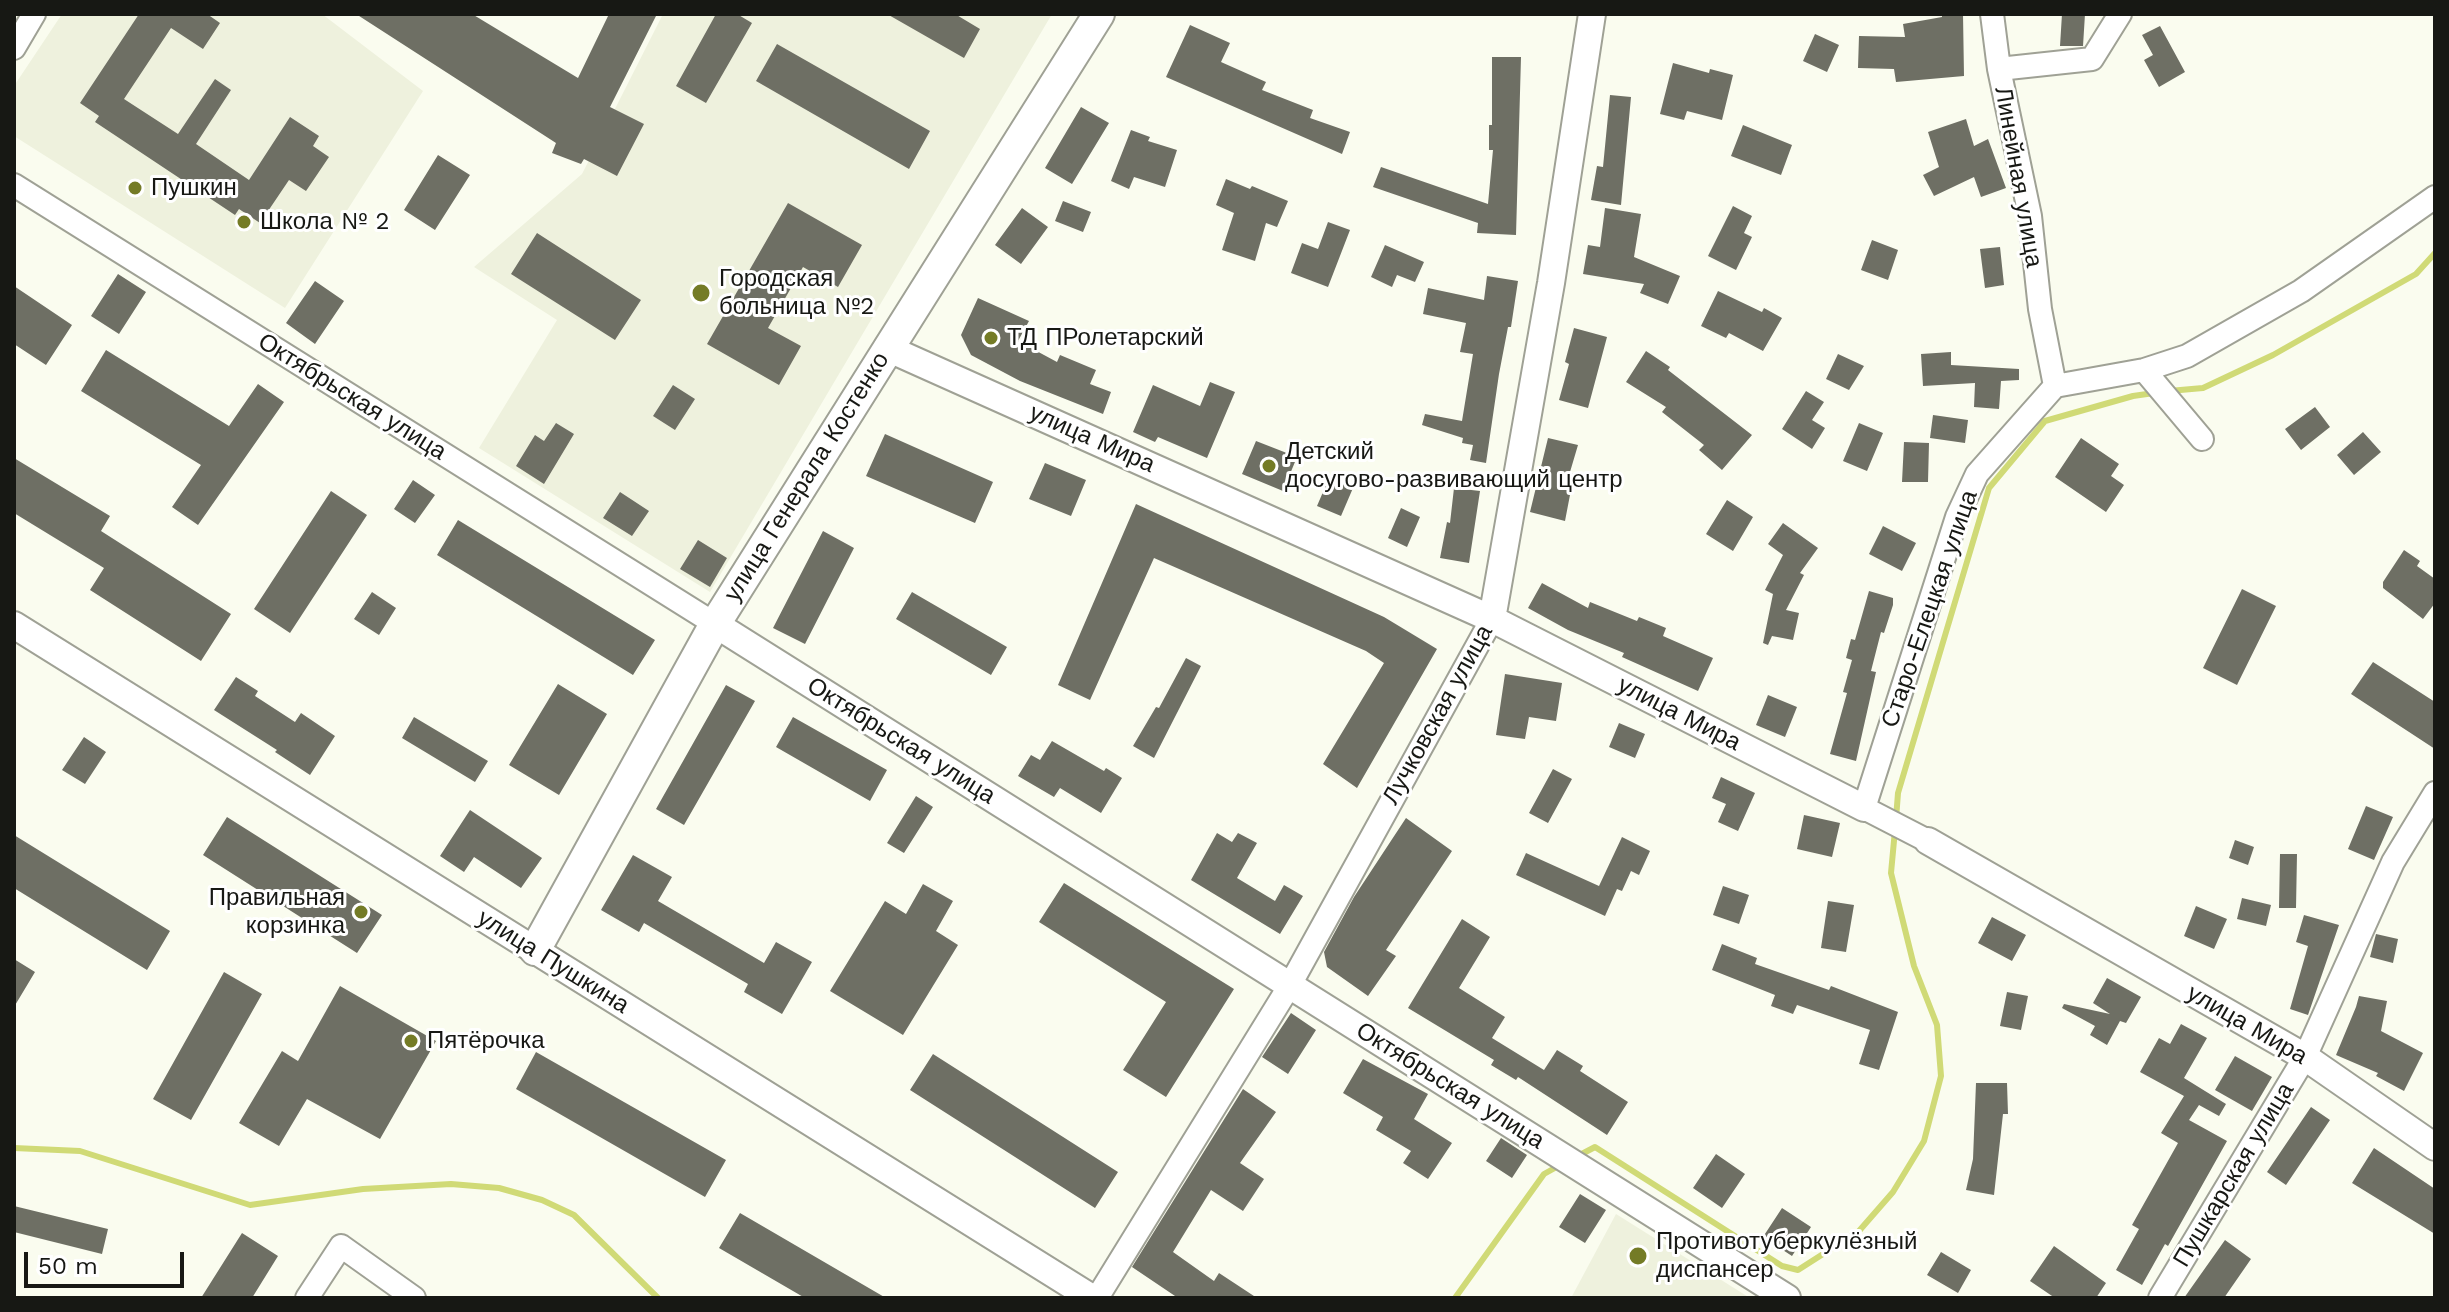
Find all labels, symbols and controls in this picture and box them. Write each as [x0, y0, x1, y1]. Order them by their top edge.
street label: Линейная улица [1988, 84, 2048, 270]
place label: Пушкин [151, 174, 237, 202]
marker: Пушкин [126, 179, 144, 197]
place label: Школа № 2 [260, 208, 390, 236]
marker: Школа № 2 [235, 213, 253, 231]
place label: Городская больница №2 [719, 265, 874, 321]
marker: Городская больница №2 [690, 282, 712, 304]
place label: ТД ПРолетарский [1007, 324, 1204, 352]
street label: Октябрьская улица [253, 327, 451, 467]
marker: ТД ПРолетарский [982, 329, 1000, 347]
street label: улица Генерала Костенко [718, 347, 896, 607]
street label: улица Мира [1025, 399, 1159, 479]
place label: Детский досугово-развивающий центр [1285, 438, 1623, 494]
marker: Детский досугово-развивающий центр [1260, 457, 1278, 475]
street label: Старо-Елецкая улица [1876, 487, 1984, 731]
street label: Лучковская улица [1377, 620, 1499, 810]
street label: Октябрьская улица [802, 671, 1000, 811]
street label: улица Мира [1613, 671, 1745, 757]
place label: Правильная корзинка [209, 884, 345, 940]
marker: Правильная корзинка [352, 903, 370, 921]
street label: улица Пушкина [472, 904, 634, 1020]
street label: улица Мира [2182, 979, 2312, 1071]
street label: Октябрьская улица [1351, 1016, 1549, 1156]
place label: Пятёрочка [427, 1027, 545, 1055]
marker: Пятёрочка [402, 1032, 420, 1050]
street label: Пушкарская улица [2168, 1078, 2300, 1272]
place label: Противотуберкулёзный диспансер [1656, 1228, 1917, 1284]
scale bar [28, 1236, 188, 1286]
marker: Противотуберкулёзный диспансер [1627, 1245, 1649, 1267]
text: 50 m [38, 1252, 98, 1280]

